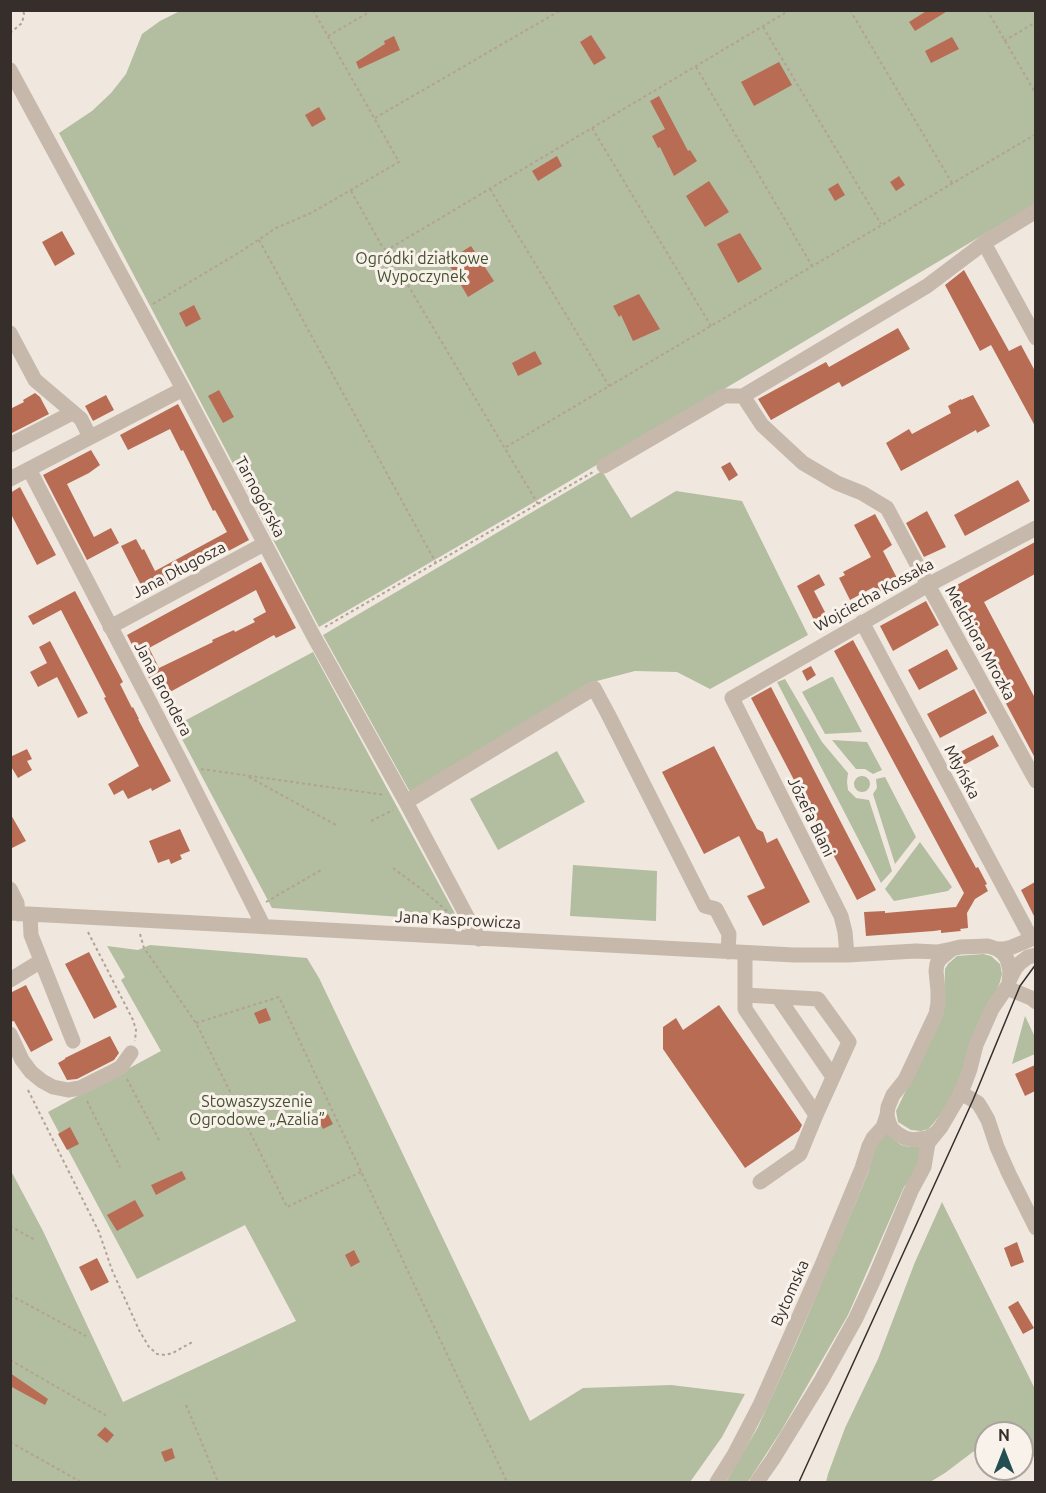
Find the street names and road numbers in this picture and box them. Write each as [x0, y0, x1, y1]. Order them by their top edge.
street label: Tarnogórska [231, 453, 289, 541]
street label: Jana Długosza [129, 537, 229, 603]
street label: Wojciecha Kossaka [811, 554, 937, 636]
street label: Melchiora Mrozka [941, 583, 1019, 703]
street label: Jana Brondera [130, 638, 196, 740]
street label: Młyńska [940, 742, 984, 802]
street label: Józefa Blani [783, 774, 839, 860]
street label: Jana Kasprowicza [395, 907, 521, 933]
street label: Bytomska [767, 1257, 813, 1329]

